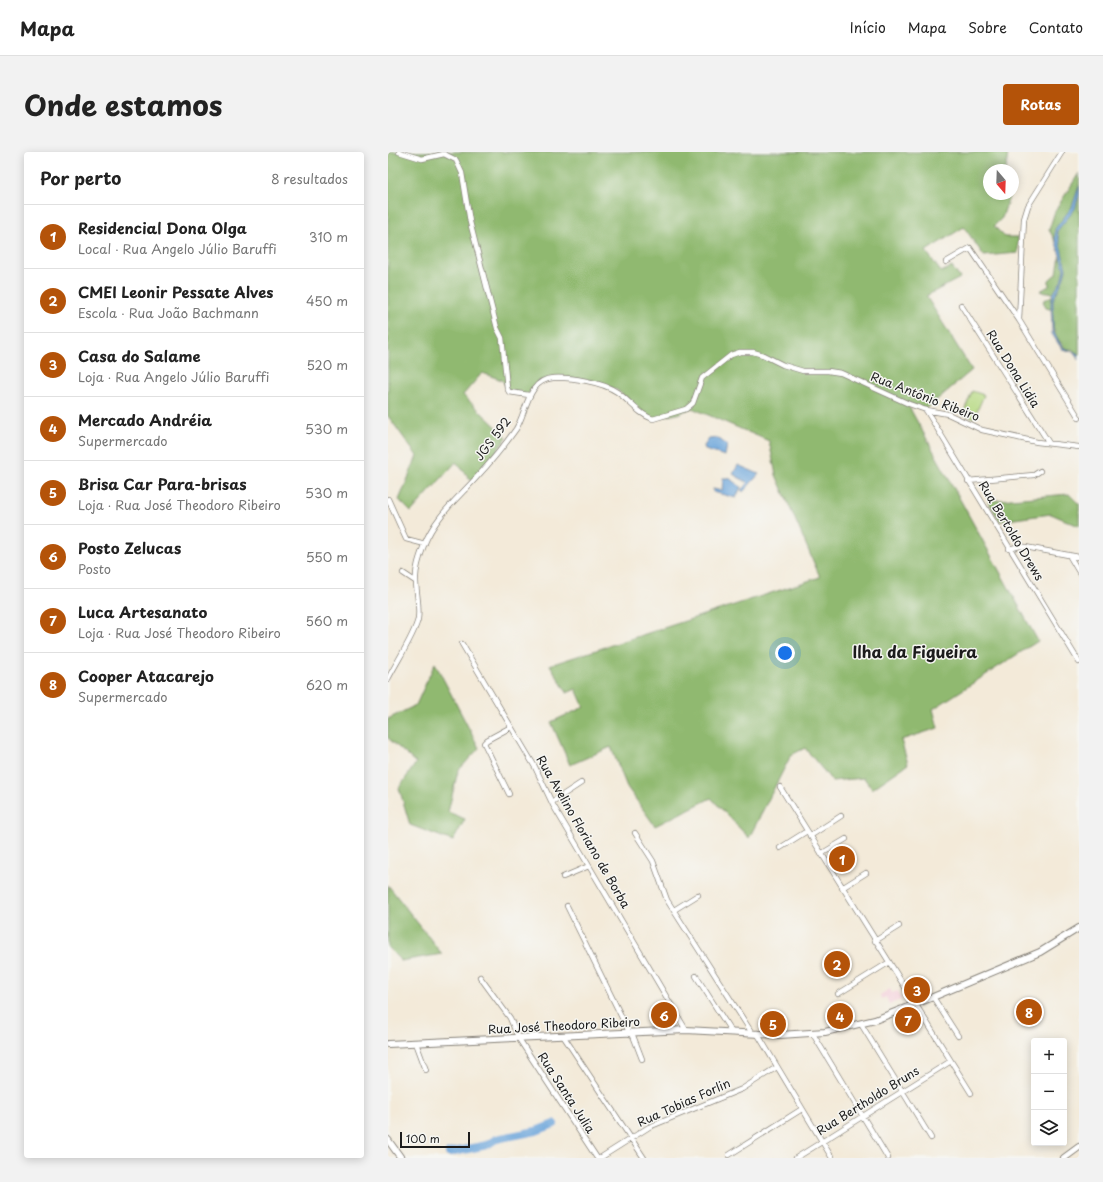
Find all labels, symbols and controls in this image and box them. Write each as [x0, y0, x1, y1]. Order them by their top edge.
text: Mapa [20, 14, 75, 42]
text: Início [850, 17, 886, 38]
text: Mapa [908, 17, 946, 38]
text: Sobre [968, 17, 1007, 38]
text: Contato [1029, 17, 1083, 38]
text: Onde estamos [24, 83, 223, 126]
button: Rotas [1003, 84, 1079, 125]
north arrow [983, 164, 1019, 200]
text: Por perto [40, 165, 121, 191]
text: 8 resultados [271, 169, 348, 188]
text: Residencial Dona Olga [78, 216, 247, 239]
text: 1 [50, 227, 56, 246]
text: 310 m [309, 227, 348, 246]
text: Local · Rua Angelo Júlio Baruffi [78, 239, 277, 258]
text: CMEI Leonir Pessate Alves [78, 280, 273, 303]
text: 2 [48, 291, 58, 310]
text: 450 m [306, 291, 348, 310]
text: Escola · Rua João Bachmann [78, 303, 259, 322]
street label: Rua Dona Lidia [983, 326, 1045, 411]
text: Casa do Salame [78, 344, 201, 367]
text: 3 [49, 355, 57, 374]
text: 520 m [306, 355, 348, 374]
text: Loja · Rua Angelo Júlio Baruffi [78, 367, 269, 386]
street label: Rua Antônio Ribeiro [868, 367, 983, 425]
text: Mercado Andréia [78, 408, 212, 431]
street label: JGS 592 [470, 413, 515, 464]
text: 4 [49, 419, 57, 438]
text: 530 m [305, 419, 348, 438]
text: Supermercado [78, 431, 168, 450]
text: Brisa Car Para-brisas [78, 472, 247, 495]
street label: Rua Bertoldo Drews [975, 477, 1049, 584]
text: 5 [49, 483, 57, 502]
text: 530 m [305, 483, 348, 502]
text: Loja · Rua José Theodoro Ribeiro [78, 495, 281, 514]
text: Posto Zelucas [78, 536, 181, 559]
text: 6 [48, 547, 58, 566]
text: 550 m [306, 547, 348, 566]
text: Posto [78, 559, 111, 578]
text: Luca Artesanato [78, 600, 207, 623]
text: 7 [49, 611, 57, 630]
text: 560 m [306, 611, 348, 630]
text: Loja · Rua José Theodoro Ribeiro [78, 623, 281, 642]
district label: Ilha da Figueira [853, 639, 977, 663]
your location [775, 643, 795, 663]
text: Cooper Atacarejo [78, 664, 214, 687]
text: 8 [49, 675, 57, 694]
text: 620 m [306, 675, 348, 694]
text: Supermercado [78, 687, 168, 706]
street label: Rua Avelino Floriano de Borba [533, 752, 635, 912]
pin: 1 [829, 844, 855, 874]
pin: 2 [824, 949, 850, 979]
pin: 3 [904, 975, 930, 1005]
pin: 8 [1016, 997, 1042, 1027]
pin: 6 [651, 1000, 677, 1030]
pin: 4 [827, 1001, 853, 1031]
pin: 7 [895, 1005, 921, 1035]
pin: 5 [760, 1009, 786, 1039]
street label: Rua José Theodoro Ribeiro [488, 1012, 641, 1038]
map controls [1031, 1038, 1067, 1146]
button: + [1031, 1038, 1067, 1074]
street label: Rua Santa Julia [534, 1048, 600, 1137]
street label: Rua Bertholdo Bruns [813, 1061, 923, 1139]
street label: Rua Tobias Forlin [634, 1073, 733, 1131]
button: − [1031, 1074, 1067, 1110]
button: layers [1031, 1110, 1067, 1146]
scale bar [400, 1130, 470, 1149]
text: 100 m [406, 1130, 440, 1147]

